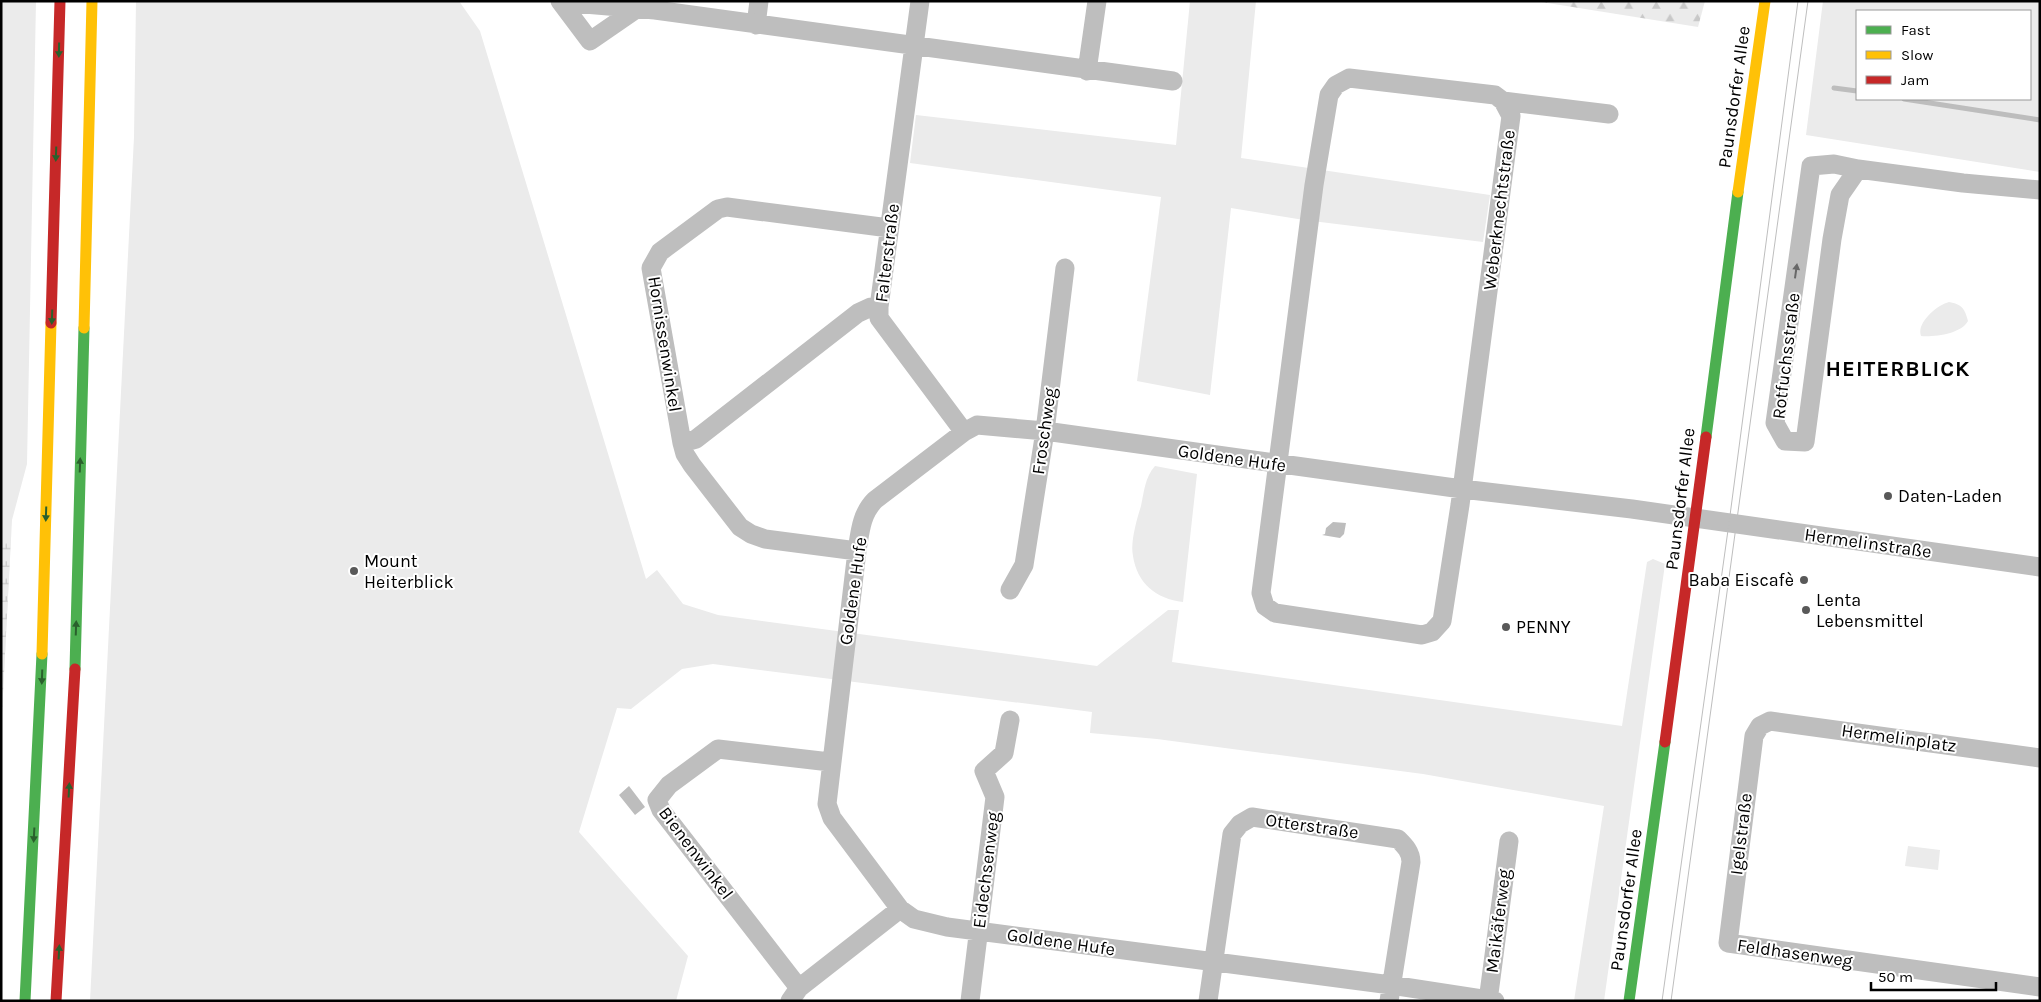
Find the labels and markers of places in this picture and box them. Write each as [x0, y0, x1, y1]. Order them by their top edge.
place label: Daten-Laden [1898, 485, 2002, 507]
marker: Daten-Laden [1882, 490, 1894, 502]
place label: Mount Heiterblick [364, 550, 454, 593]
marker: Mount Heiterblick [348, 565, 360, 577]
place label: Baba Eiscafè [1689, 569, 1794, 591]
marker: Baba Eiscafè [1798, 574, 1810, 586]
place label: Lenta Lebensmittel [1816, 589, 1924, 632]
marker: Lenta Lebensmittel [1800, 604, 1812, 616]
place label: PENNY [1516, 616, 1571, 638]
marker: PENNY [1500, 621, 1512, 633]

